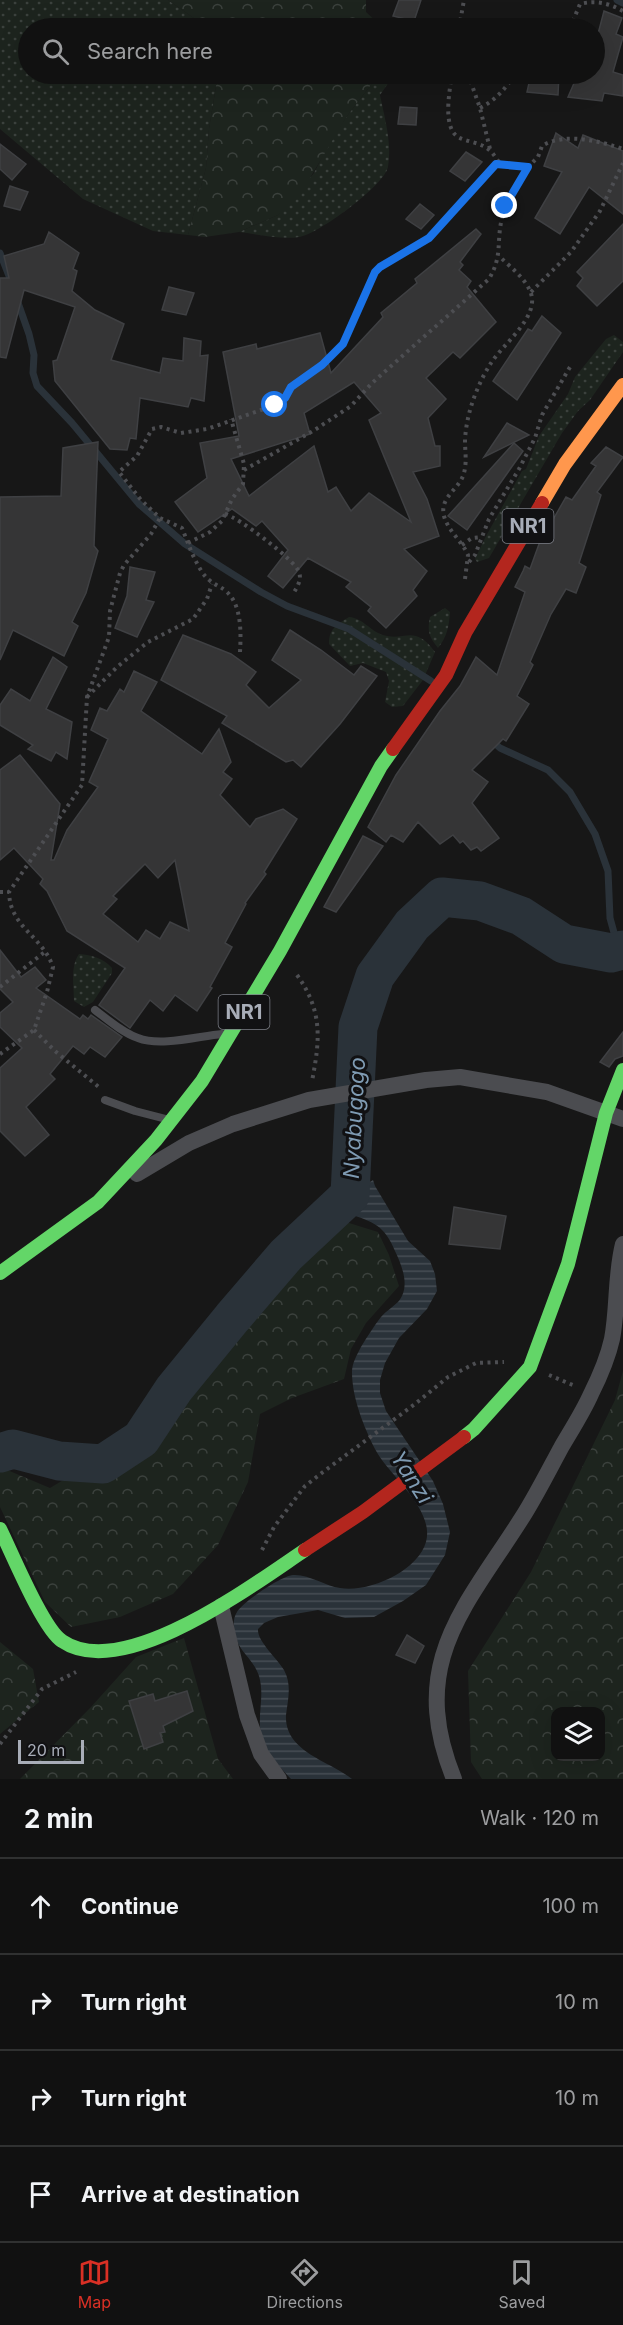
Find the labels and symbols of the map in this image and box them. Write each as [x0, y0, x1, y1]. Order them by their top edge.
route end [491, 192, 517, 218]
route start [261, 391, 287, 417]
road number: NR1 [502, 509, 554, 543]
road number: NR1 [218, 995, 270, 1029]
water label: Nyabugogo [338, 1056, 370, 1180]
water label: Yanzi [386, 1446, 439, 1509]
scale bar [18, 1737, 84, 1764]

